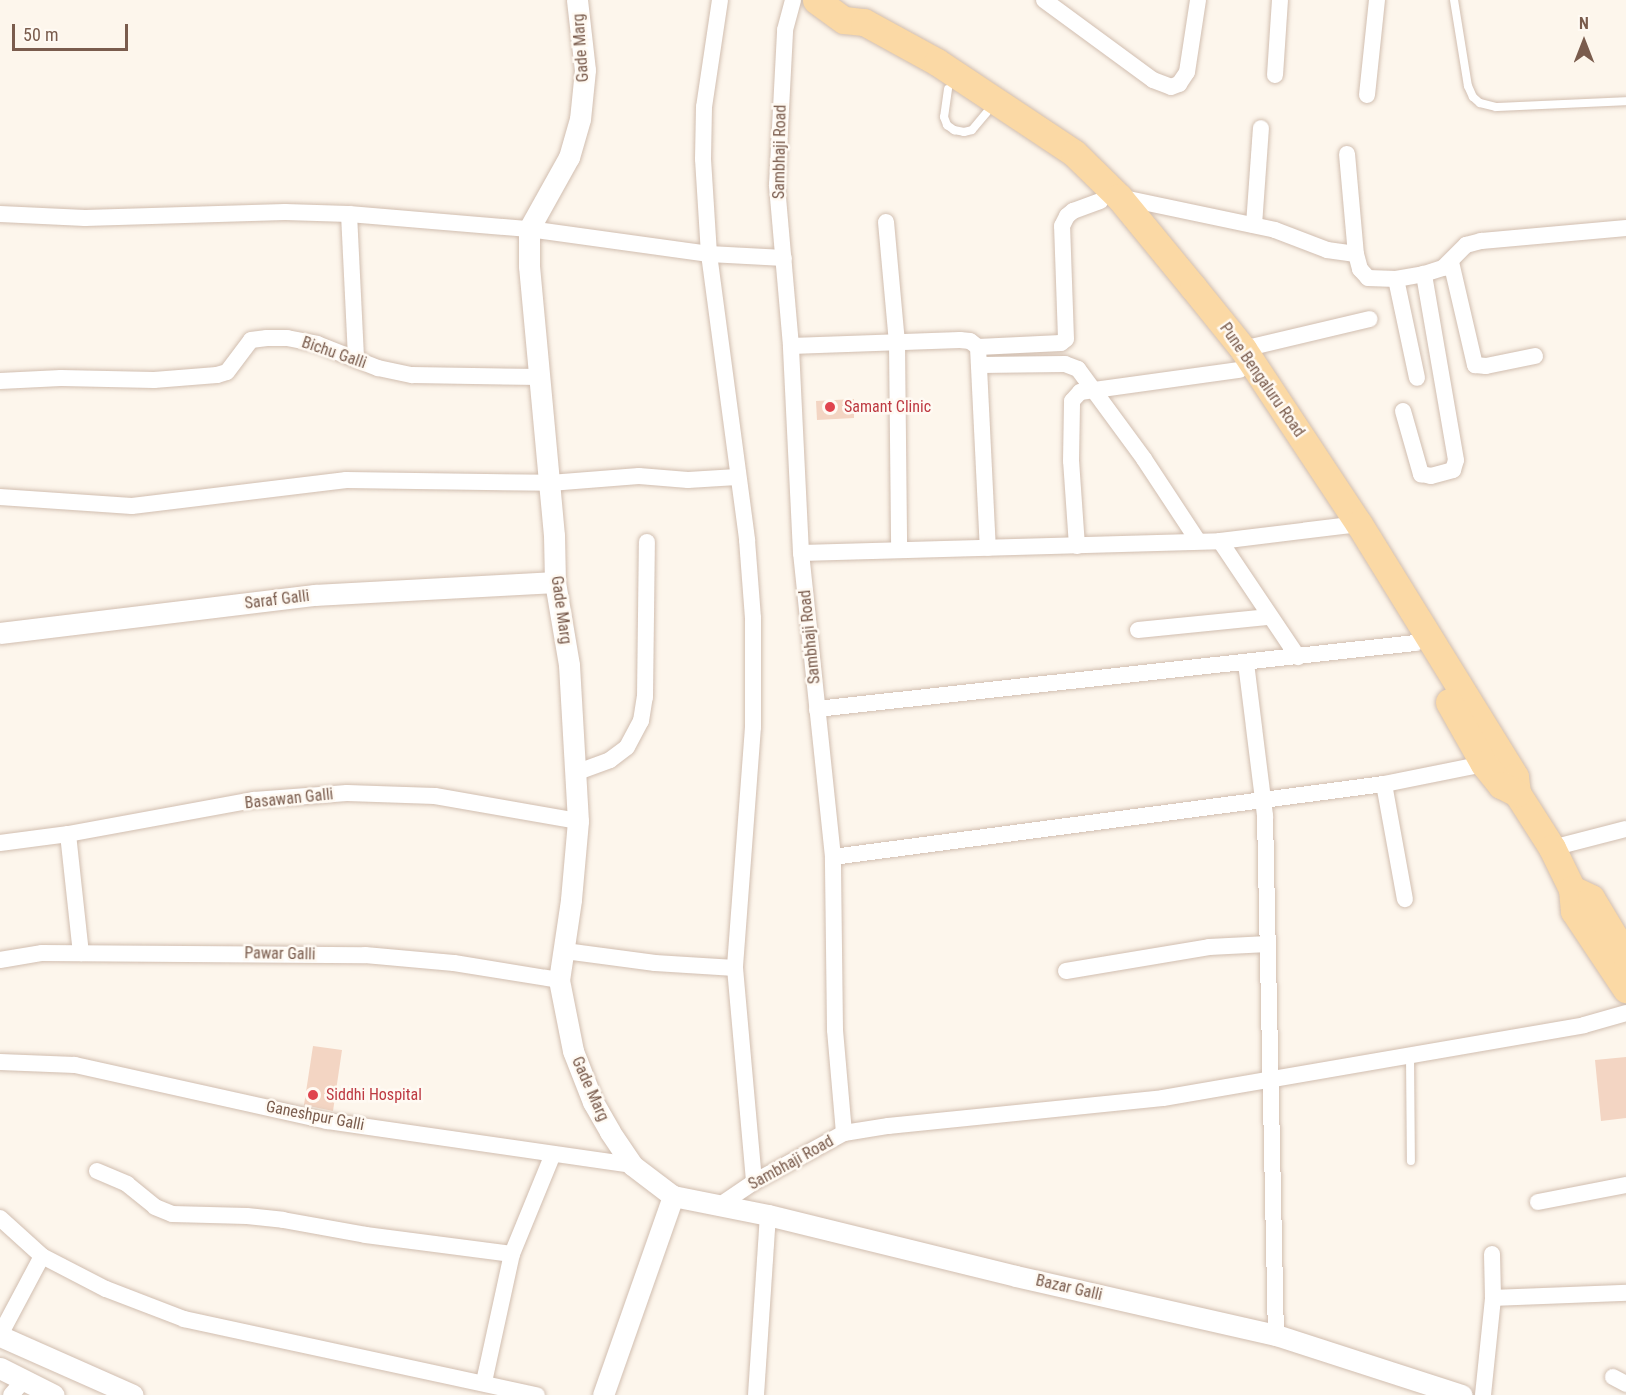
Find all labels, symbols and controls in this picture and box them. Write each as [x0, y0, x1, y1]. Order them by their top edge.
scale bar [15, 12, 130, 50]
north arrow [1554, 12, 1614, 72]
street label: Gade Marg [569, 13, 593, 83]
text: N [1579, 14, 1589, 33]
text: 50 m [23, 24, 58, 45]
street label: Sambhaji Road [770, 105, 790, 199]
street label: Pune Bengaluru Road [1215, 319, 1309, 441]
street label: Bichu Galli [299, 333, 369, 373]
place label: Samant Clinic [844, 397, 931, 417]
marker: Samant Clinic [821, 398, 839, 416]
street label: Gade Marg [547, 575, 575, 645]
street label: Saraf Galli [244, 587, 310, 613]
street label: Sambhaji Road [796, 589, 824, 685]
street label: Basawan Galli [244, 785, 334, 813]
street label: Pawar Galli [244, 944, 316, 964]
street label: Gade Marg [567, 1054, 613, 1124]
place label: Siddhi Hospital [326, 1085, 422, 1105]
marker: Siddhi Hospital [304, 1086, 322, 1104]
street label: Ganeshpur Galli [264, 1097, 366, 1135]
street label: Sambhaji Road [745, 1132, 837, 1194]
street label: Bazar Galli [1034, 1271, 1104, 1305]

